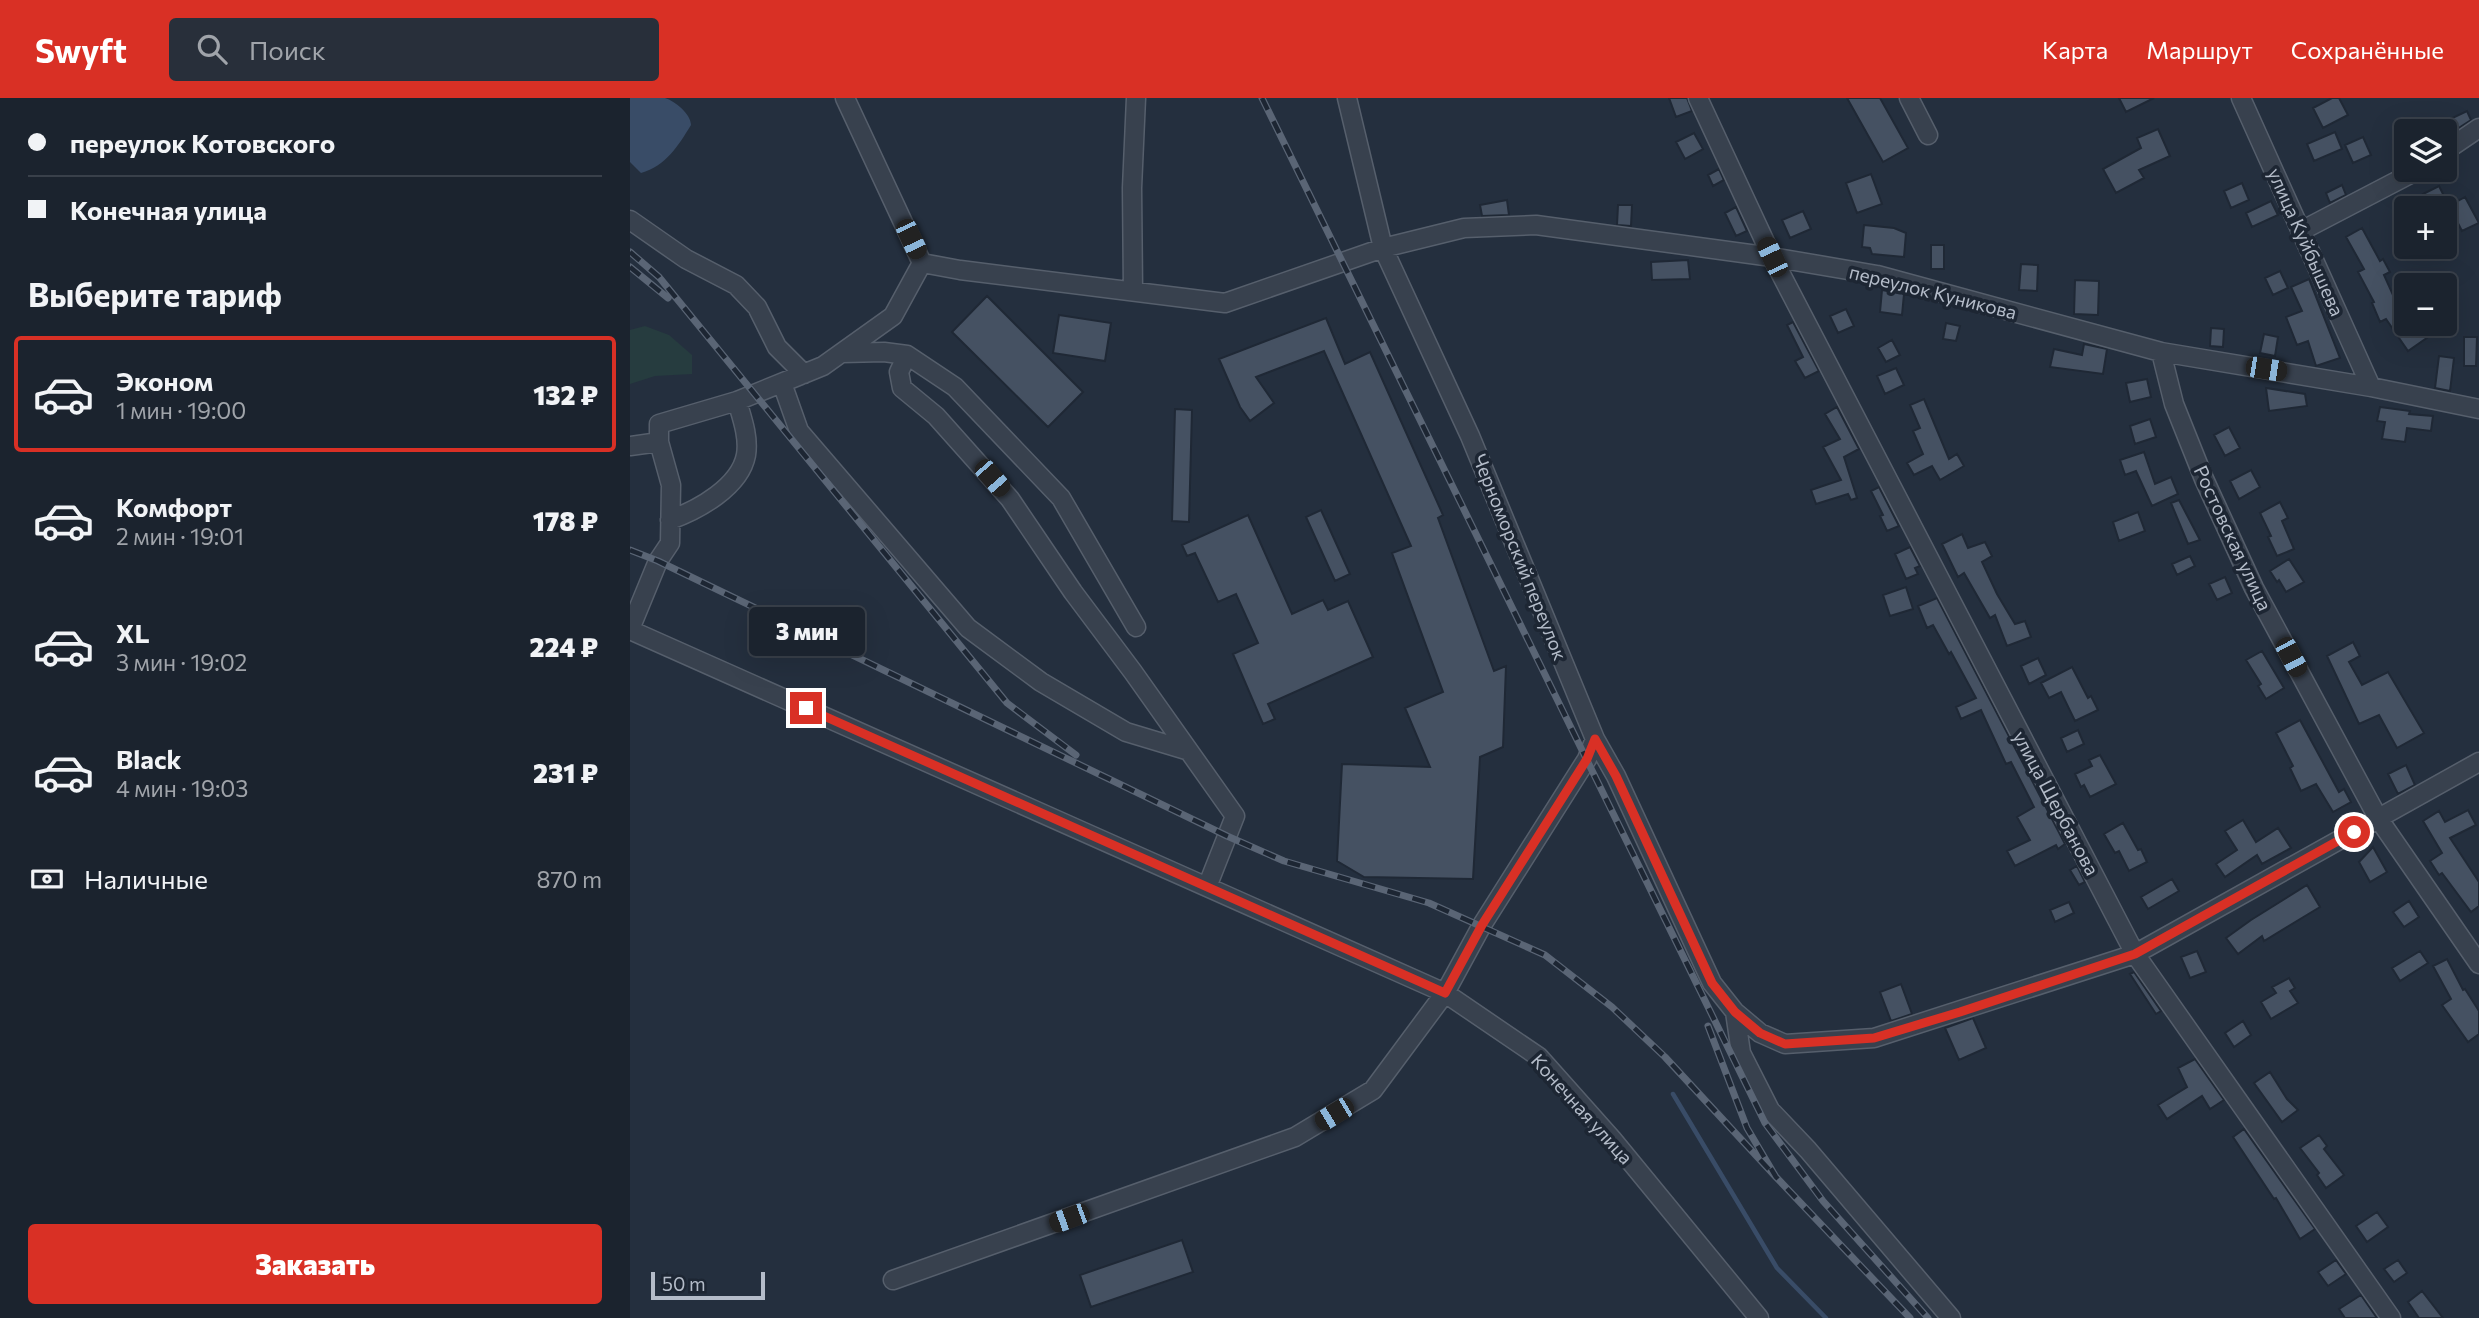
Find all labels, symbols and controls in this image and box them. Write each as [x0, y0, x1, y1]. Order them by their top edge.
search box [169, 18, 659, 81]
text: Swyft [35, 29, 127, 70]
icon: search [193, 30, 231, 68]
text: Поиск [249, 34, 326, 65]
text: Карта [2042, 35, 2108, 64]
text: Маршрут [2146, 35, 2253, 64]
text: Сохранённые [2291, 35, 2444, 64]
map controls [2394, 119, 2457, 336]
button: layers [2394, 119, 2457, 182]
text: переулок Котовского [70, 127, 335, 158]
street label: улица Куйбышева [2264, 164, 2349, 319]
text: Конечная улица [70, 194, 267, 225]
button: + [2394, 196, 2457, 259]
car [893, 216, 930, 262]
car [1754, 234, 1791, 280]
street label: переулок Куникова [1847, 260, 2019, 323]
button: − [2394, 273, 2457, 336]
text: Выберите тариф [28, 274, 282, 314]
car [2244, 355, 2289, 383]
icon: car [32, 363, 95, 426]
text: Эконом [116, 365, 213, 396]
text: 132 ₽ [533, 379, 598, 410]
text: 1 мин · 19:00 [116, 396, 246, 424]
street label: Черноморский переулок [1469, 450, 1572, 663]
car [971, 455, 1014, 501]
street label: Ростовская улица [2190, 462, 2277, 614]
icon: car [32, 489, 95, 552]
text: Комфорт [116, 491, 232, 522]
text: 178 ₽ [533, 505, 598, 536]
text: 2 мин · 19:01 [116, 522, 244, 550]
callout: 3 мин [748, 606, 864, 656]
icon: car [32, 615, 95, 678]
text: XL [116, 617, 150, 648]
text: 3 мин [776, 617, 838, 645]
text: 224 ₽ [530, 631, 598, 662]
car [2272, 634, 2311, 680]
text: 3 мин · 19:02 [116, 648, 247, 676]
route end [790, 692, 822, 724]
street label: улица Щербанова [2009, 726, 2104, 879]
icon: car [32, 741, 95, 804]
text: Black [116, 743, 182, 774]
text: 231 ₽ [533, 757, 598, 788]
text: 4 мин · 19:03 [116, 774, 248, 802]
route start [2338, 816, 2370, 848]
icon: cash [28, 860, 66, 898]
text: Наличные [84, 863, 208, 894]
text: 870 m [537, 865, 602, 893]
street label: Конечная улица [1527, 1049, 1638, 1169]
car [1311, 1094, 1358, 1134]
car [1046, 1201, 1093, 1235]
button: Заказать [28, 1224, 602, 1304]
scale bar [651, 1269, 765, 1301]
text: 50 m [662, 1272, 706, 1295]

